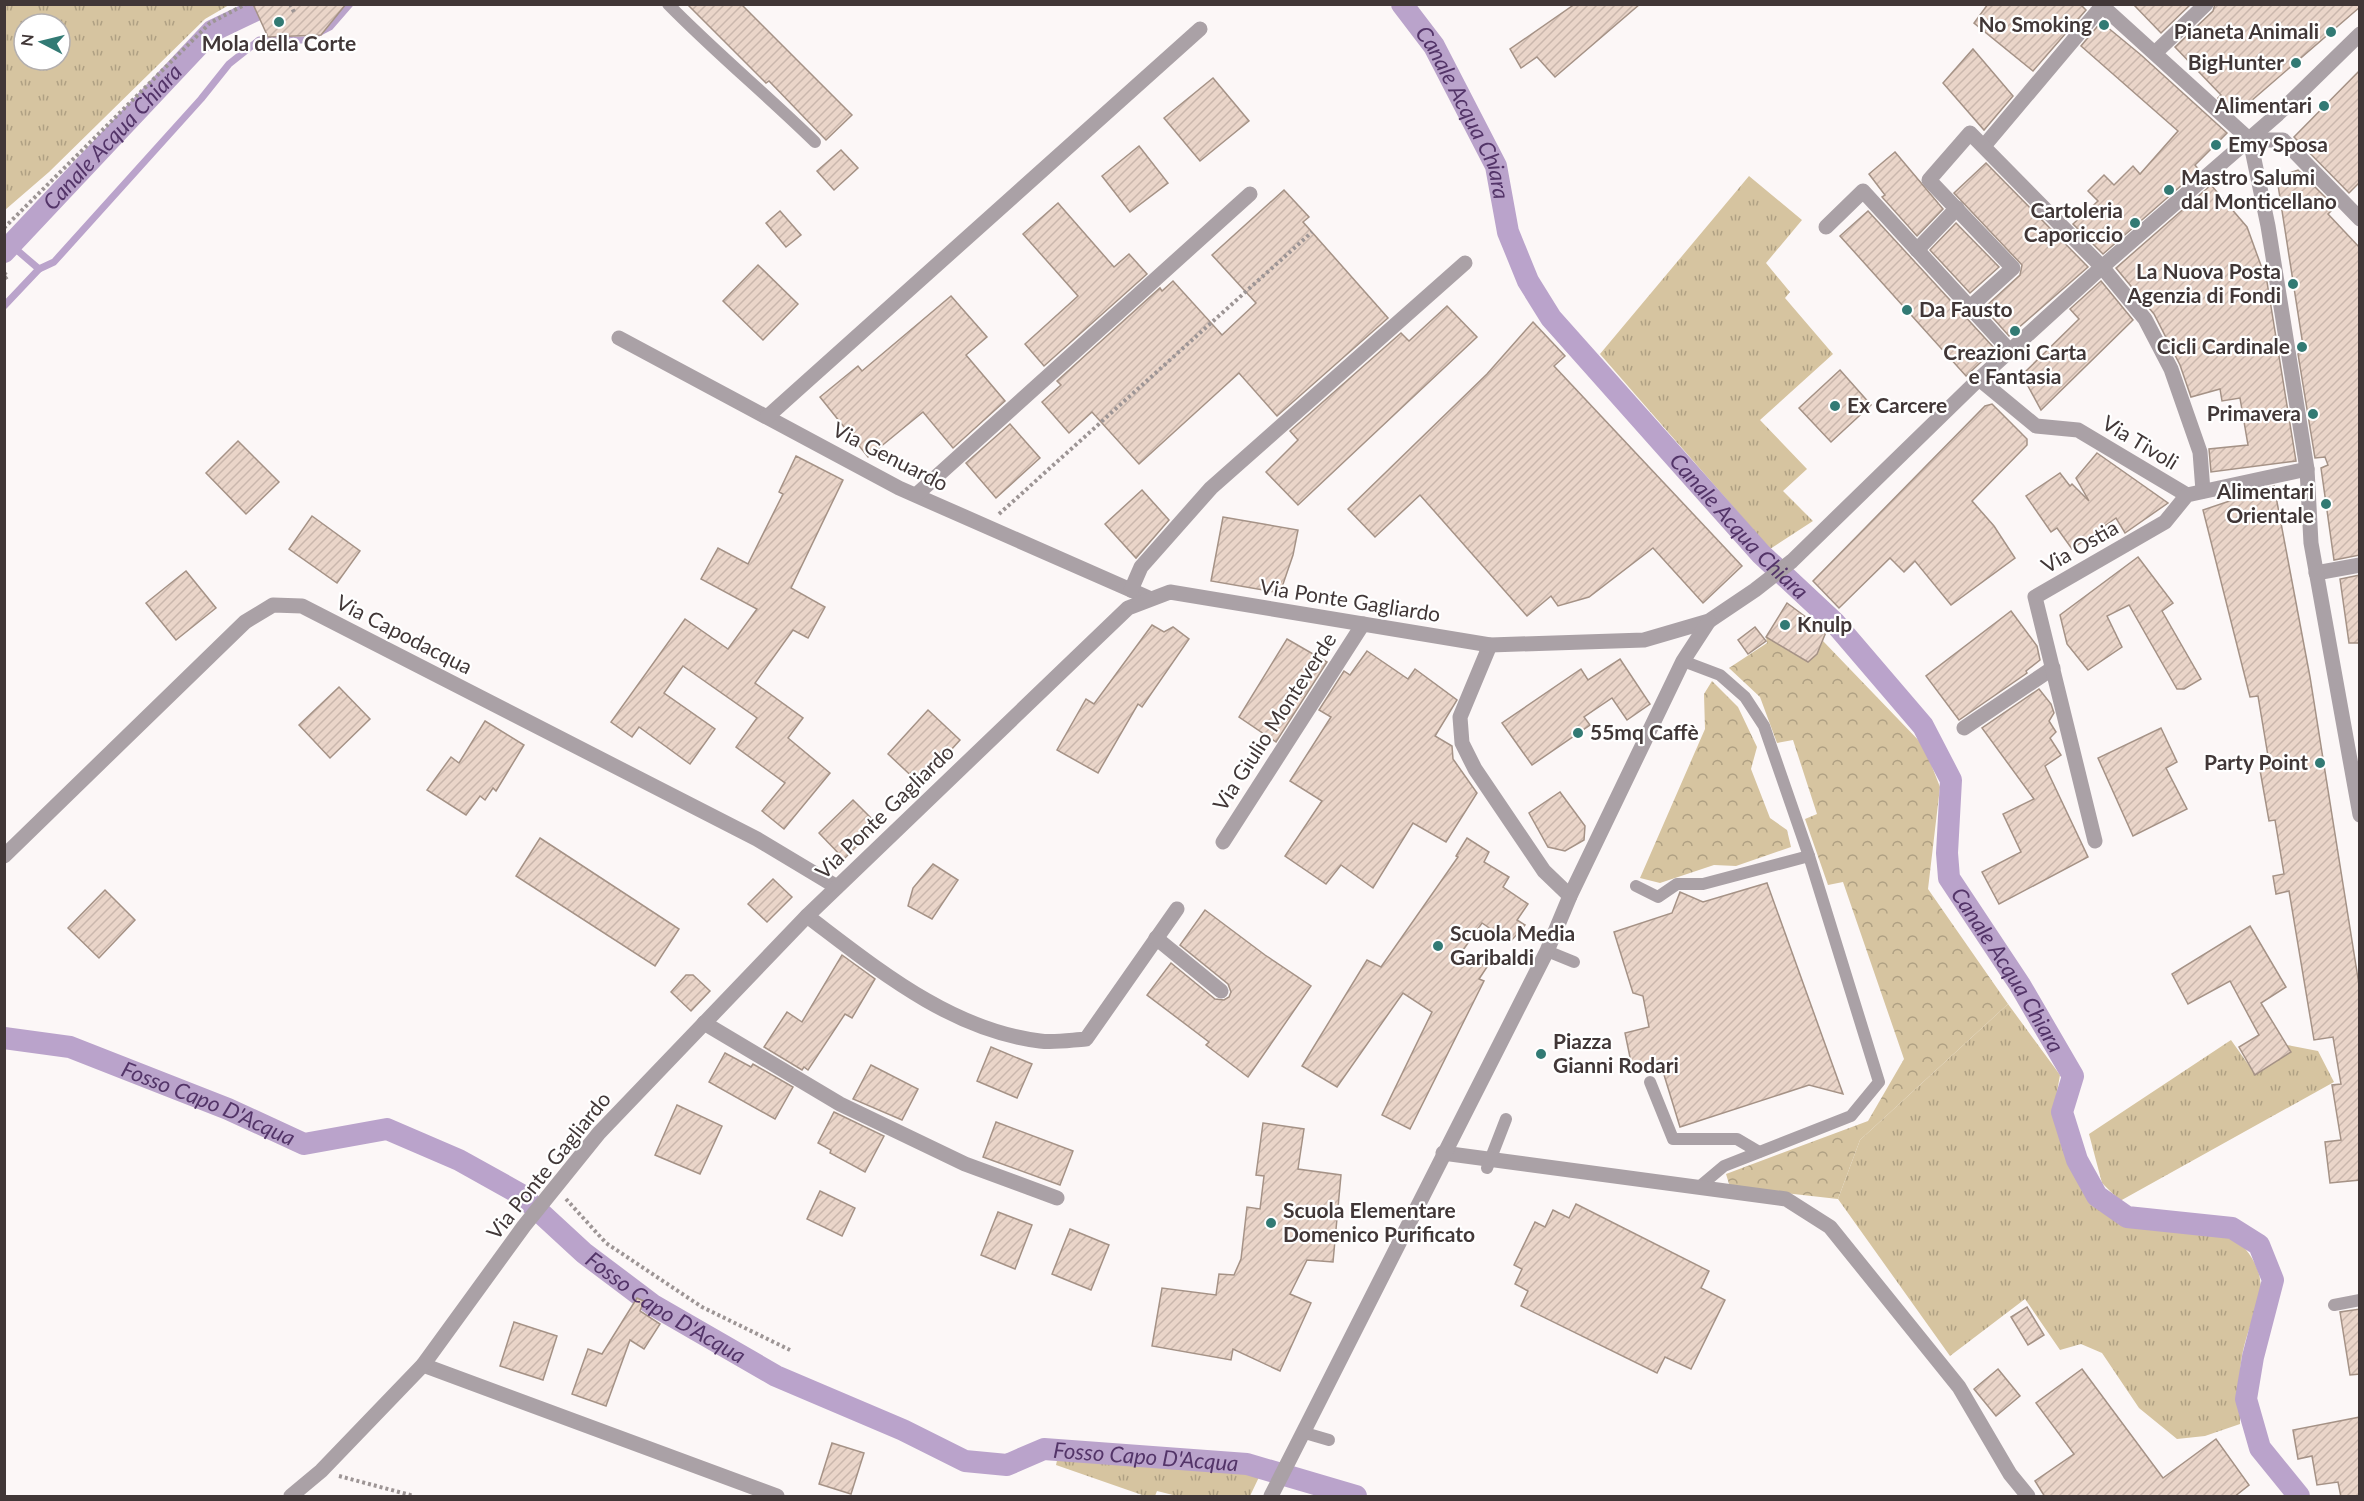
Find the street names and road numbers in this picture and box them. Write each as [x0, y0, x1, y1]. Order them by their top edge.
street label: Via Tivoli [2098, 409, 2183, 474]
street label: Via Genuardo [829, 416, 953, 495]
street label: Via Ostia [2037, 514, 2122, 578]
street label: Via Ponte Gagliardo [1258, 573, 1442, 626]
street label: Via Capodacqua [333, 589, 477, 679]
street label: Via Giulio Monteverde [1207, 628, 1341, 815]
street label: Via Ponte Gagliardo [810, 738, 958, 883]
street label: Via Ponte Gagliardo [481, 1086, 615, 1244]

